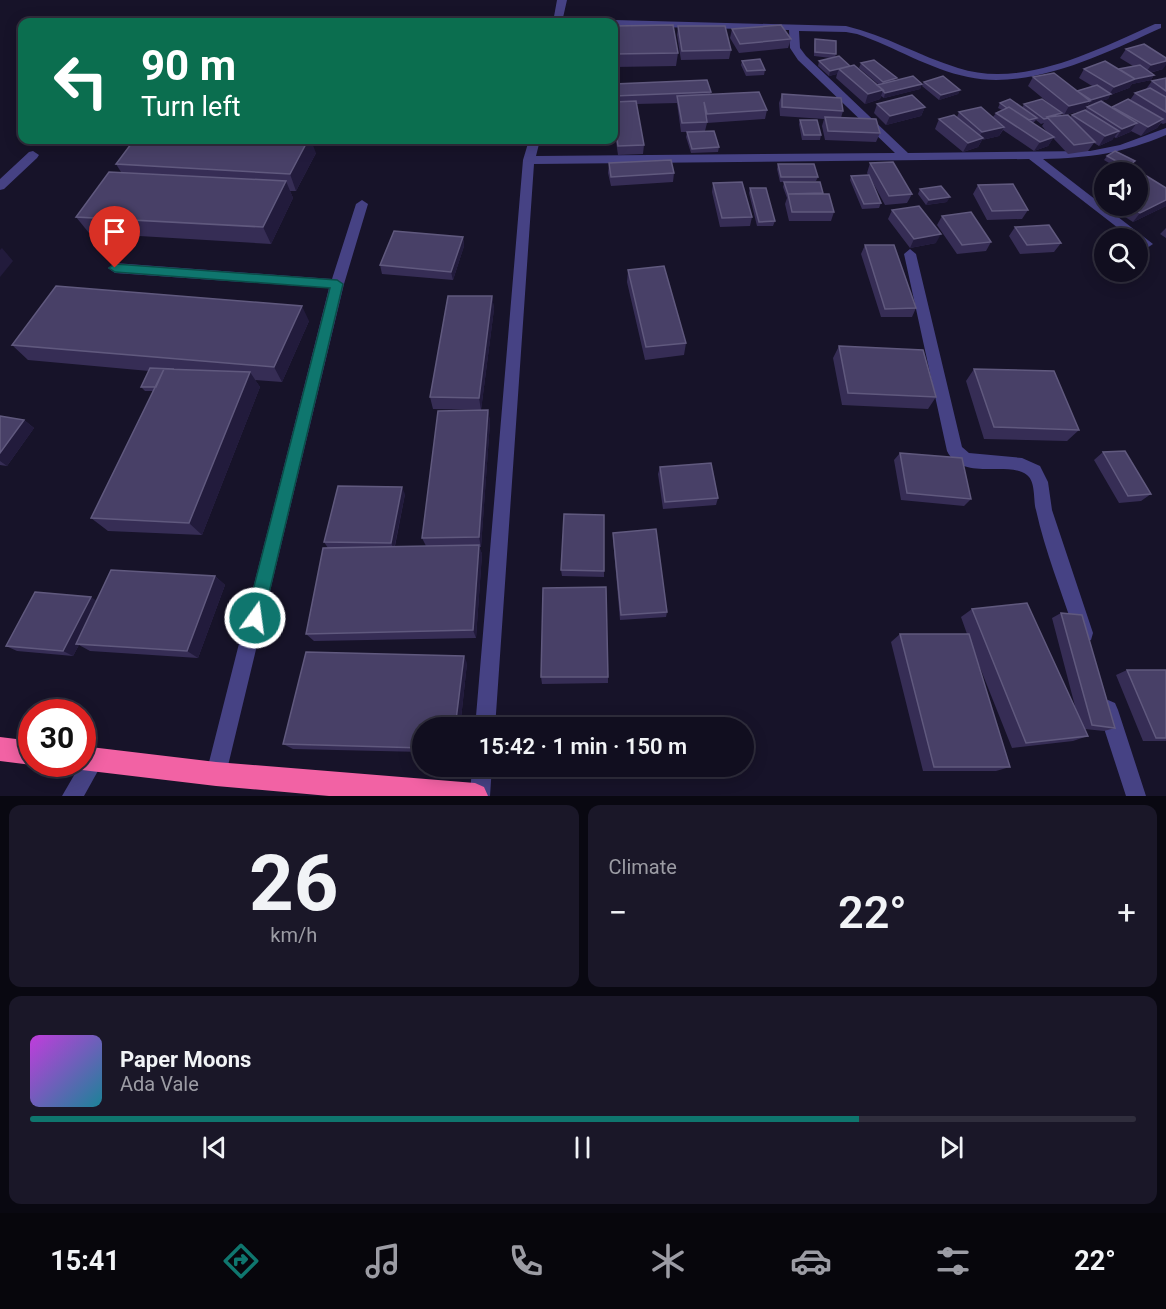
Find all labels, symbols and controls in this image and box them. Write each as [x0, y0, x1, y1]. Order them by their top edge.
text: 90 m [141, 41, 236, 90]
icon: left [42, 42, 120, 120]
text: Turn left [141, 91, 241, 123]
map controls [1094, 162, 1148, 282]
button: sound [1094, 162, 1148, 216]
pin [89, 206, 140, 268]
icon: arrive [98, 215, 131, 248]
button: search [1094, 228, 1148, 282]
position arrow [223, 586, 287, 650]
speed limit sign: 30 [18, 699, 96, 777]
text: 15:42 · 1 min · 150 m [479, 734, 687, 759]
text: 26 [249, 838, 339, 929]
text: Climate [609, 855, 677, 879]
text: 22° [838, 886, 907, 939]
text: − [609, 893, 627, 932]
text: + [1117, 893, 1136, 932]
text: km/h [270, 923, 317, 947]
text: Paper Moons [120, 1047, 251, 1072]
text: Ada Vale [120, 1072, 199, 1096]
icon: previous [198, 1131, 231, 1164]
icon: pause [566, 1131, 599, 1164]
icon: next [935, 1131, 968, 1164]
icon: directions [220, 1240, 262, 1282]
icon: music [362, 1240, 404, 1282]
icon: phone [505, 1240, 547, 1282]
icon: climate [647, 1240, 689, 1282]
icon: car [790, 1240, 832, 1282]
icon: filters [932, 1240, 974, 1282]
text: 15:41 [50, 1245, 120, 1277]
text: 22° [1074, 1245, 1116, 1277]

